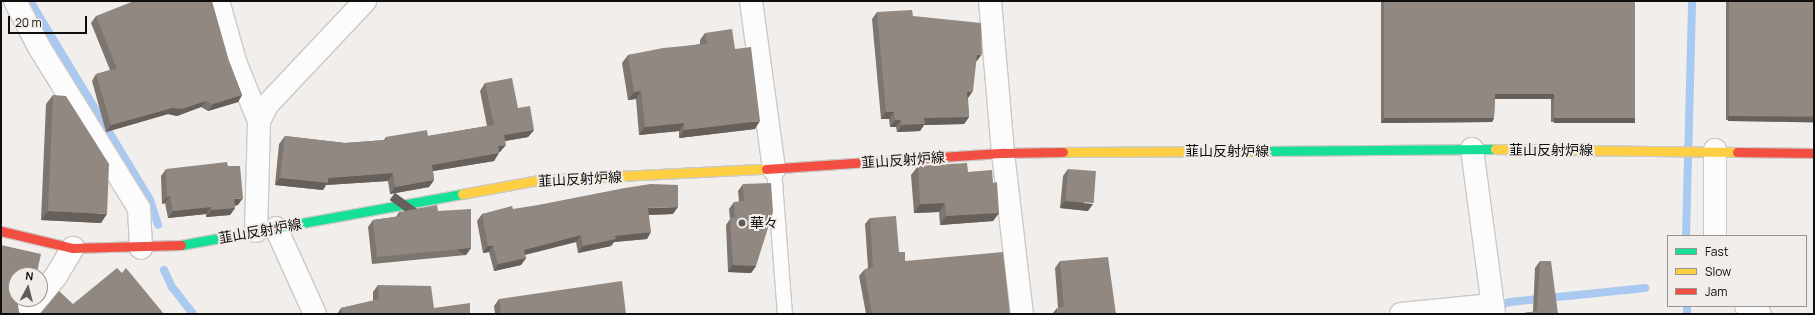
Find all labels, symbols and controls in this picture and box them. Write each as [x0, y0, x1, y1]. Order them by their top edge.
scale bar [10, 8, 89, 34]
text: 20 m [15, 14, 42, 31]
street label: 韮山反射炉線 [1509, 142, 1593, 158]
street label: 韮山反射炉線 [1185, 143, 1269, 159]
street label: 韮山反射炉線 [861, 149, 945, 171]
street label: 韮山反射炉線 [538, 168, 622, 190]
street label: 韮山反射炉線 [217, 215, 303, 247]
place label: 華々 [750, 215, 778, 231]
marker: 華々 [737, 218, 747, 228]
legend [1667, 235, 1807, 307]
text: Fast [1705, 243, 1729, 260]
text: Slow [1705, 263, 1731, 280]
north arrow [8, 267, 48, 307]
text: N [25, 268, 34, 284]
text: Jam [1705, 283, 1727, 300]

